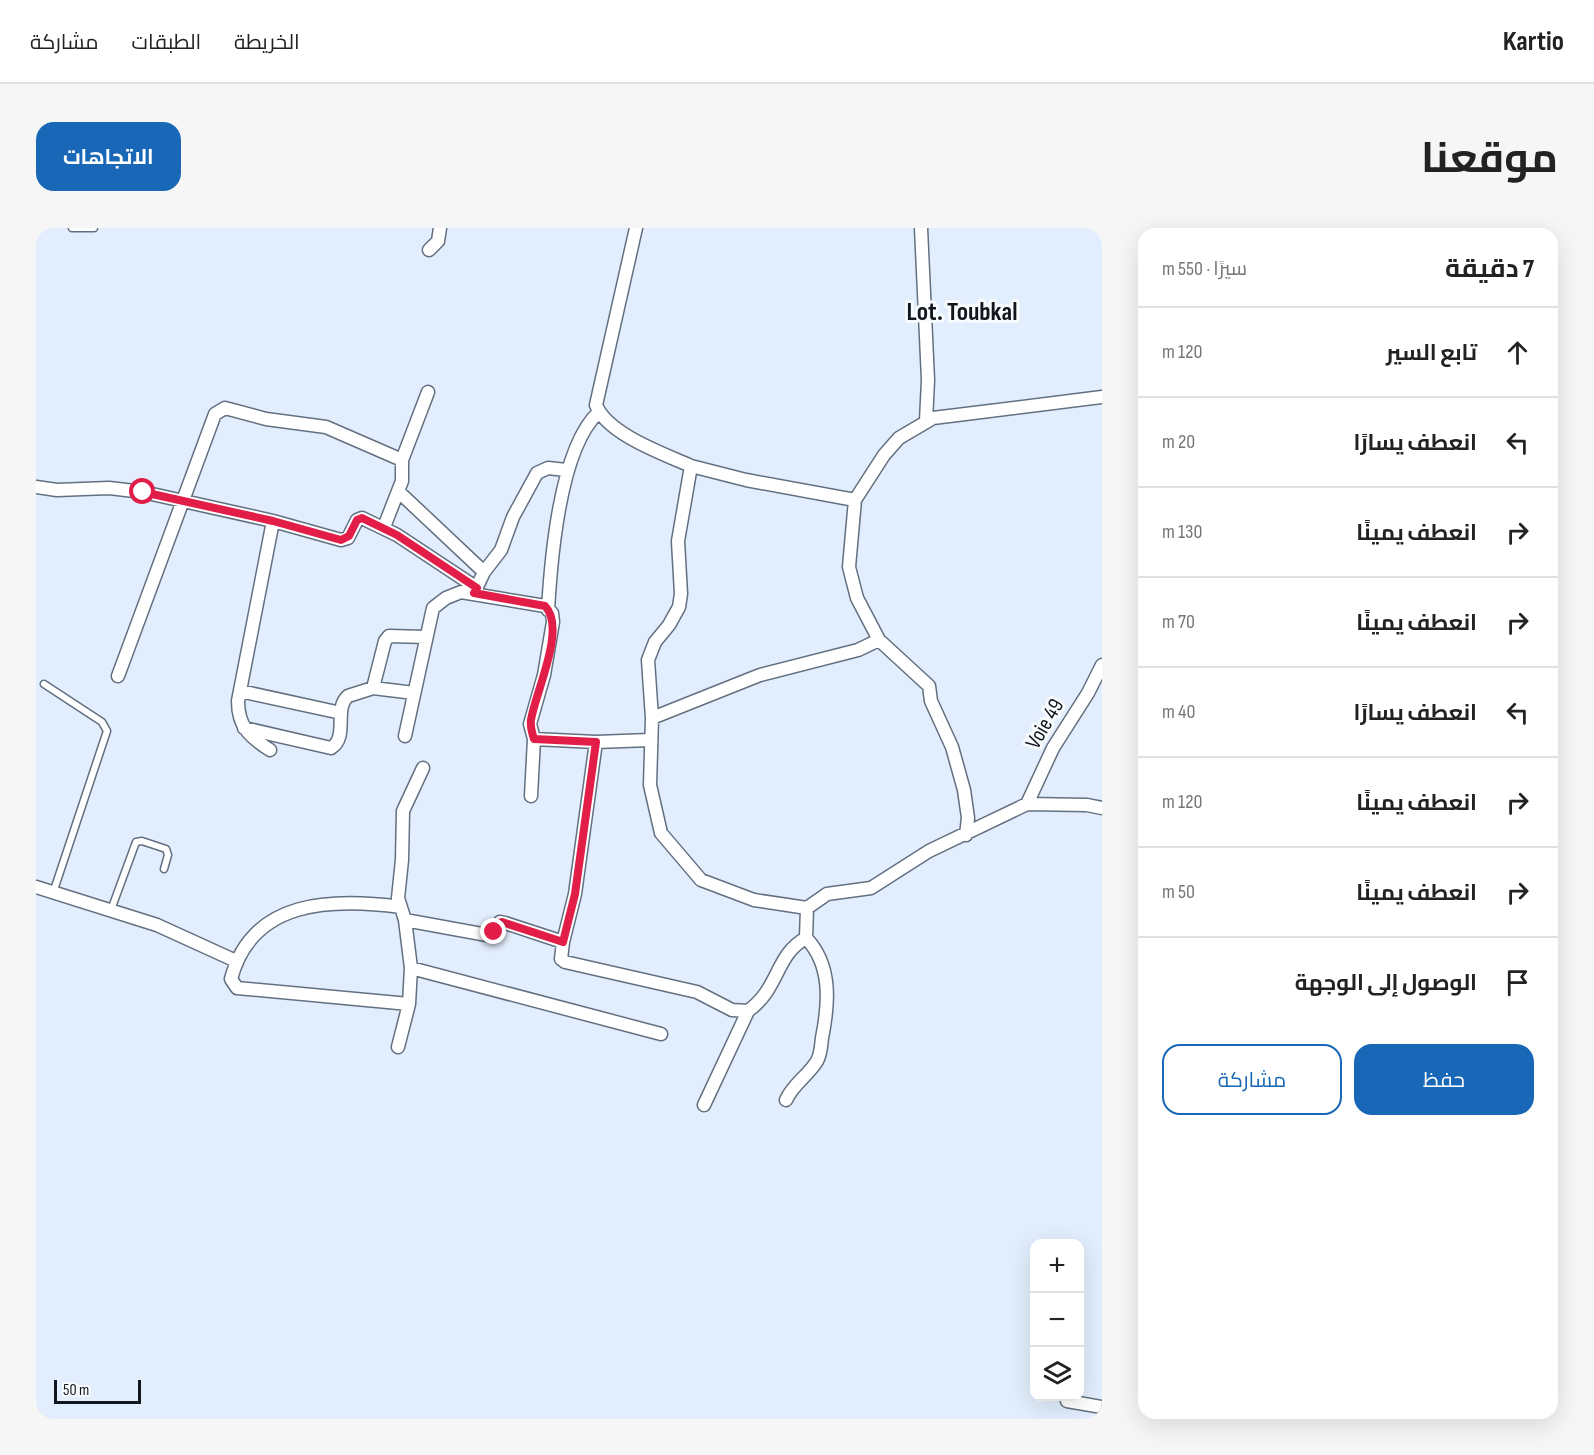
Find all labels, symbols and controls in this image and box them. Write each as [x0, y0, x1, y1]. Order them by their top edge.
text: Kartio [1503, 25, 1564, 58]
text: مشاركة [30, 30, 99, 55]
text: الطبقات [132, 30, 201, 55]
text: الخريطة [234, 30, 300, 55]
button: الاتجاهات [36, 122, 181, 191]
text: موقعنا [1421, 134, 1558, 185]
text: 7 دقيقة [1445, 254, 1534, 285]
text: سيرًا · 550 m [1162, 257, 1247, 281]
district label: Lot. Toubkal [907, 297, 1017, 328]
icon: ahead [1501, 336, 1534, 369]
text: 120 m [1162, 340, 1202, 364]
text: تابع السير [1386, 340, 1477, 367]
icon: left [1501, 426, 1534, 459]
text: 20 m [1162, 430, 1195, 454]
text: انعطف يسارًا [1354, 430, 1477, 457]
route start [129, 478, 155, 504]
icon: right [1501, 516, 1534, 549]
text: 130 m [1162, 520, 1202, 544]
text: انعطف يمينًا [1356, 520, 1477, 547]
icon: right [1501, 606, 1534, 639]
text: 70 m [1162, 610, 1195, 634]
text: انعطف يمينًا [1356, 610, 1477, 637]
street label: Voie 49 [1020, 694, 1070, 754]
icon: left [1501, 696, 1534, 729]
text: 40 m [1162, 700, 1195, 724]
text: انعطف يسارًا [1354, 700, 1477, 727]
icon: right [1501, 786, 1534, 819]
text: 120 m [1162, 790, 1202, 814]
text: انعطف يمينًا [1356, 790, 1477, 817]
icon: right [1501, 876, 1534, 909]
text: 50 m [1162, 880, 1195, 904]
text: انعطف يمينًا [1356, 880, 1477, 907]
route end [480, 918, 506, 944]
icon: arrive [1501, 966, 1534, 999]
text: الوصول إلى الوجهة [1295, 970, 1477, 997]
button: مشاركة [1162, 1044, 1342, 1115]
button: حفظ [1354, 1044, 1534, 1115]
map controls [1030, 1239, 1084, 1401]
button: + [1030, 1239, 1084, 1293]
button: − [1030, 1293, 1084, 1347]
button: layers [1030, 1347, 1084, 1401]
scale bar [54, 1377, 141, 1404]
text: 50 m [63, 1381, 89, 1400]

